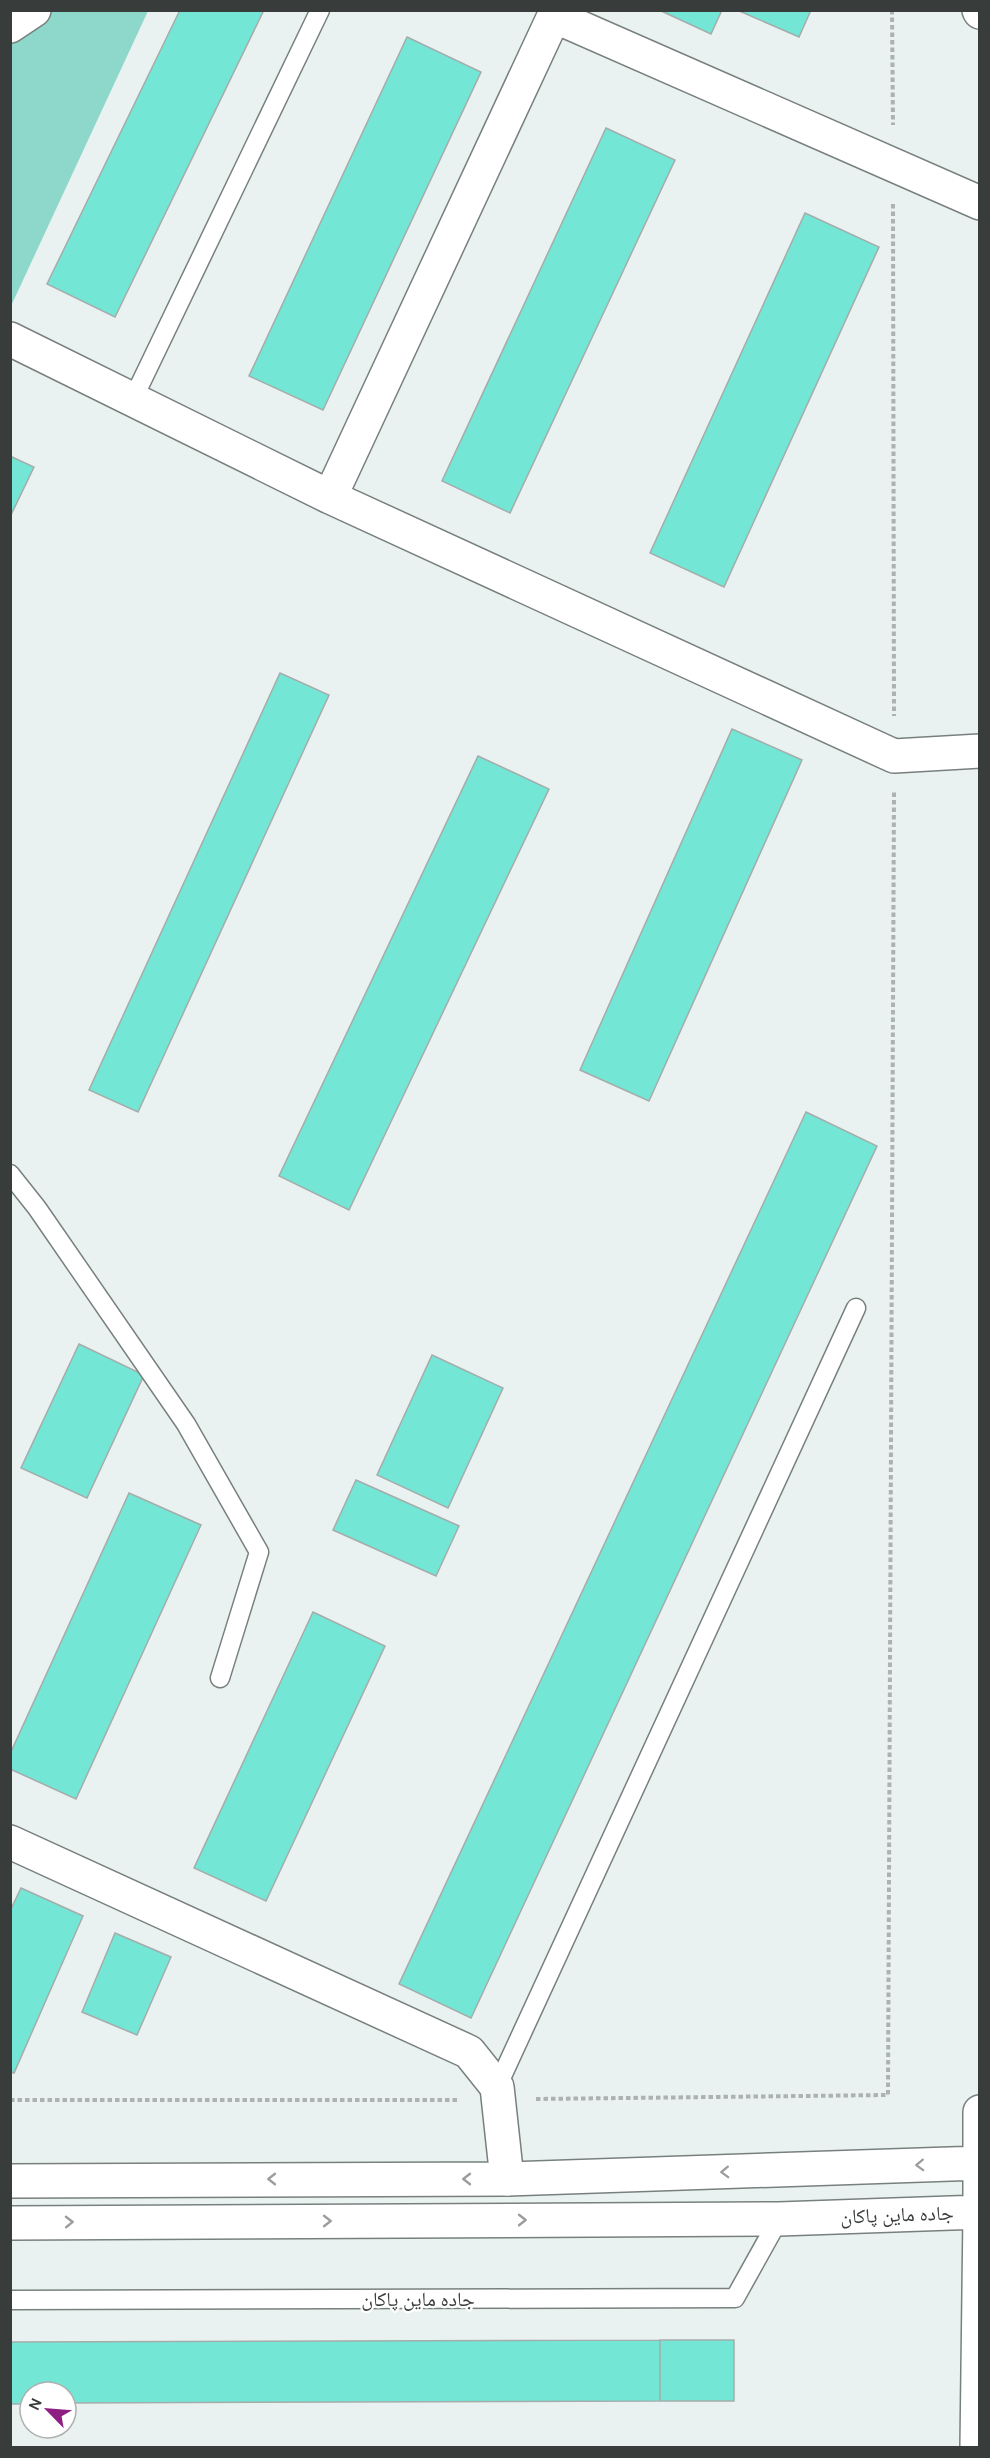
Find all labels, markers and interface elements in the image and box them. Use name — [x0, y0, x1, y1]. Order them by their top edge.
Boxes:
one-way arrow — [916, 2159, 925, 2172]
one-way arrow — [721, 2165, 730, 2178]
one-way arrow — [268, 2173, 277, 2185]
one-way arrow — [463, 2173, 472, 2185]
street label: جاده ماین پاکان — [840, 2202, 954, 2229]
one-way arrow — [517, 2214, 526, 2226]
one-way arrow — [322, 2215, 331, 2227]
one-way arrow — [64, 2216, 73, 2228]
street label: جاده ماین پاکان — [361, 2288, 475, 2311]
north arrow — [18, 2380, 78, 2440]
text: N — [24, 2395, 46, 2413]

